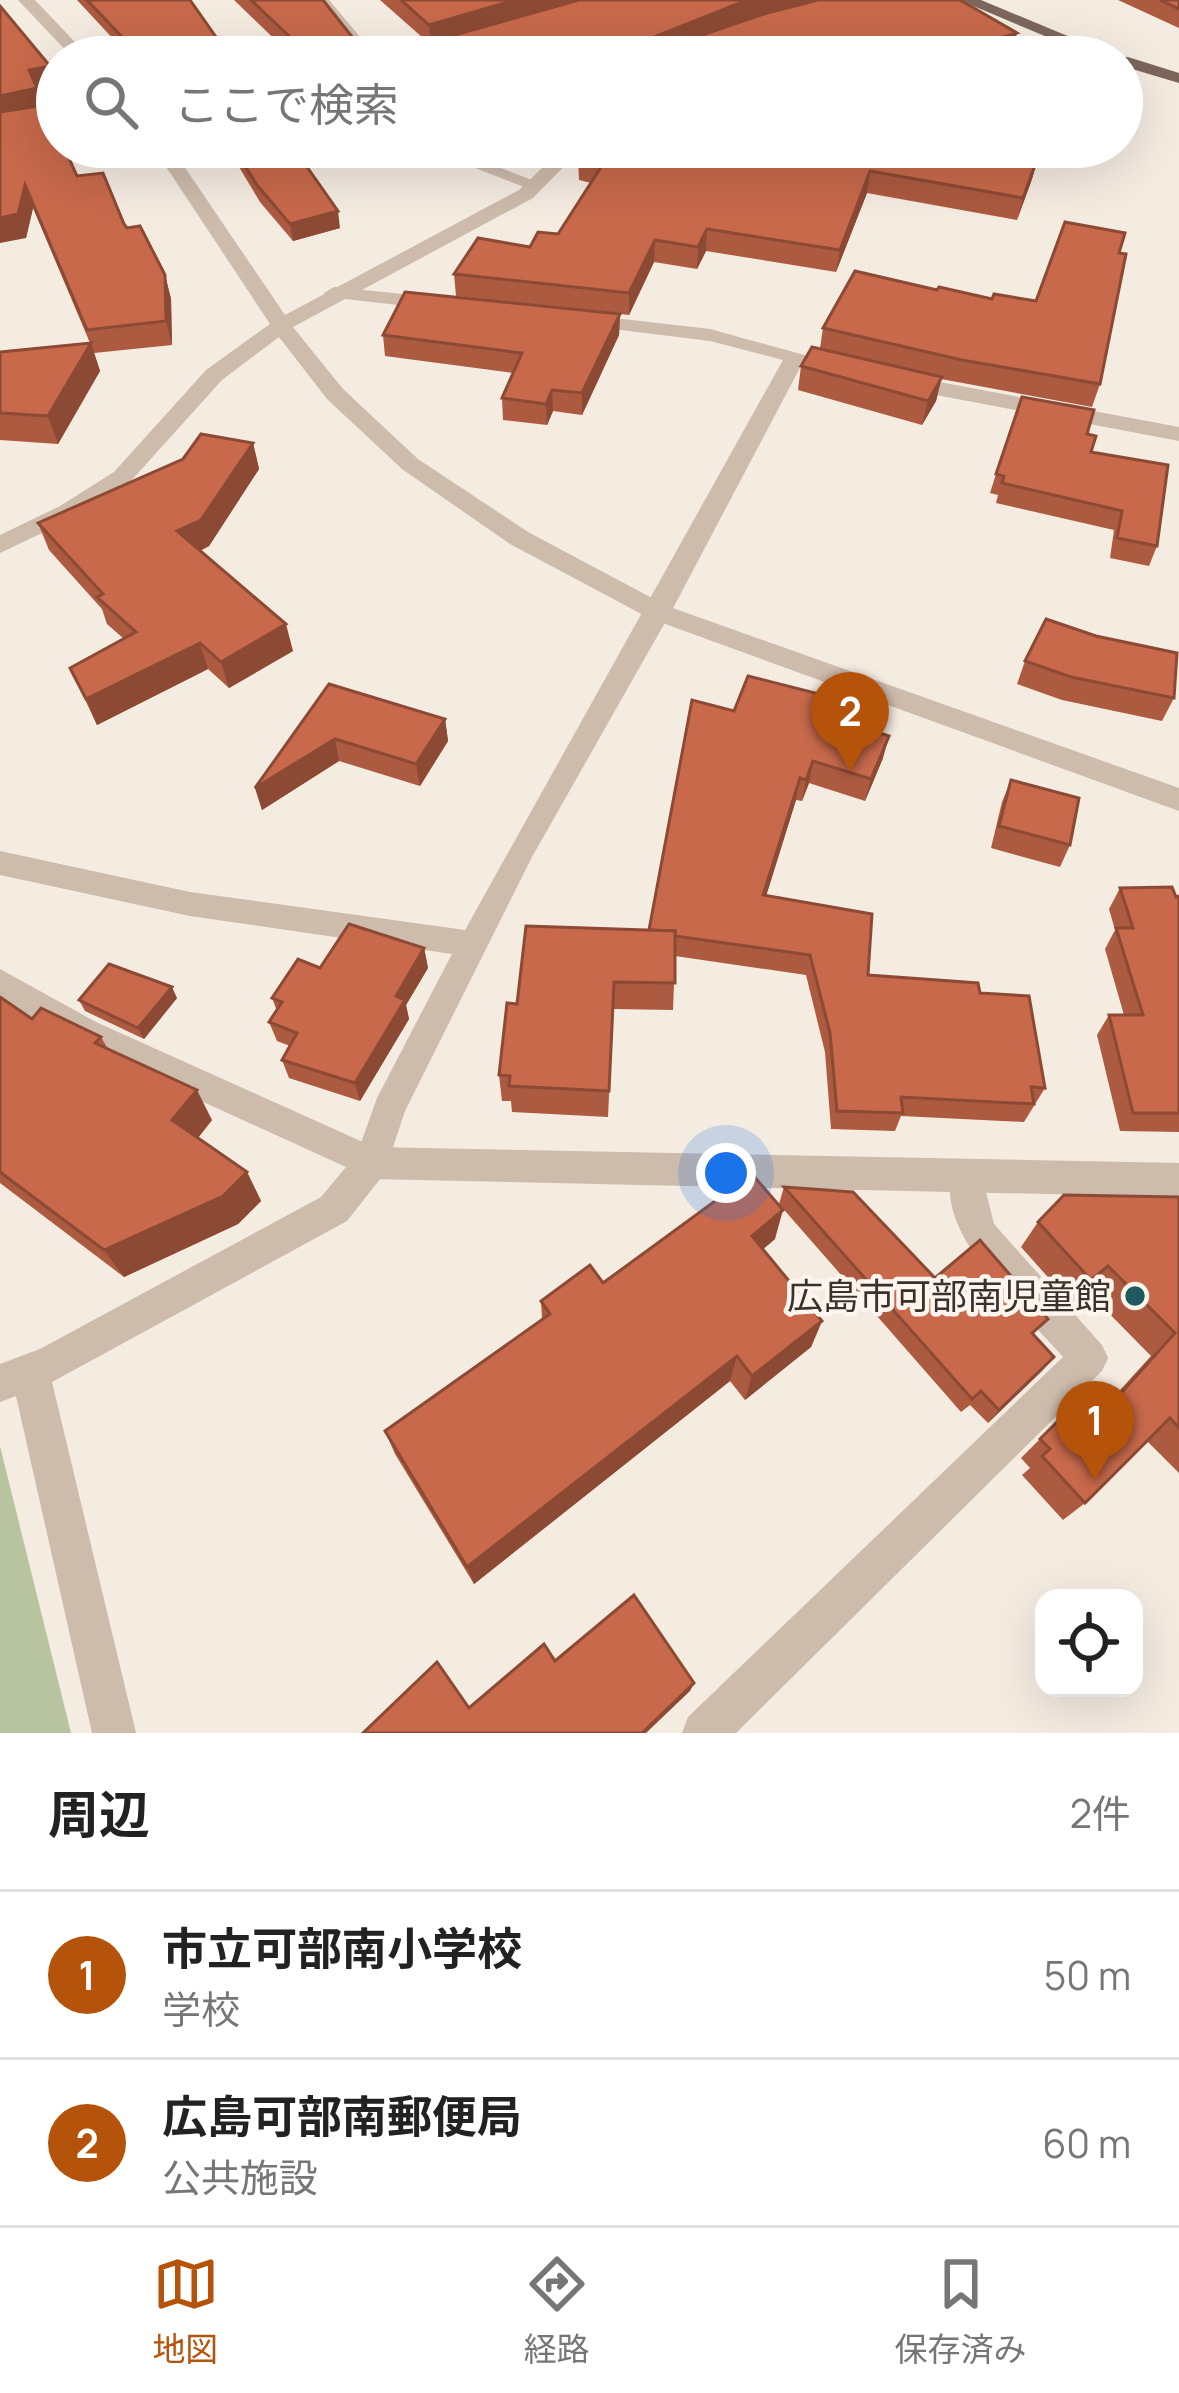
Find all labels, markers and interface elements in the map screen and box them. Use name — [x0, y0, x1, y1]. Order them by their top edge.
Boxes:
search box — [36, 36, 1143, 168]
icon: search — [78, 69, 144, 135]
text: ここで検索 — [174, 73, 399, 135]
pin: 2 — [811, 672, 889, 771]
your location — [696, 1143, 756, 1203]
place label: 広島市可部南児童館 — [787, 1271, 1111, 1320]
marker: 広島市可部南児童館 — [1122, 1283, 1148, 1309]
pin: 1 — [1056, 1381, 1134, 1480]
map controls — [1035, 1589, 1143, 1697]
button: locate — [1035, 1589, 1143, 1697]
text: 周辺 — [48, 1779, 150, 1848]
text: 2件 — [1070, 1786, 1131, 1840]
text: 市立可部南小学校 — [162, 1917, 522, 1979]
text: 1 — [78, 1948, 96, 2002]
text: 50 m — [1044, 1948, 1131, 2002]
text: 学校 — [162, 1982, 240, 2036]
text: 広島可部南郵便局 — [162, 2085, 522, 2147]
text: 2 — [75, 2116, 99, 2170]
text: 60 m — [1042, 2116, 1131, 2170]
text: 公共施設 — [162, 2150, 318, 2204]
tab: 地図 — [153, 2251, 219, 2371]
tab: 経路 — [524, 2251, 590, 2371]
tab: 保存済み — [895, 2251, 1027, 2371]

